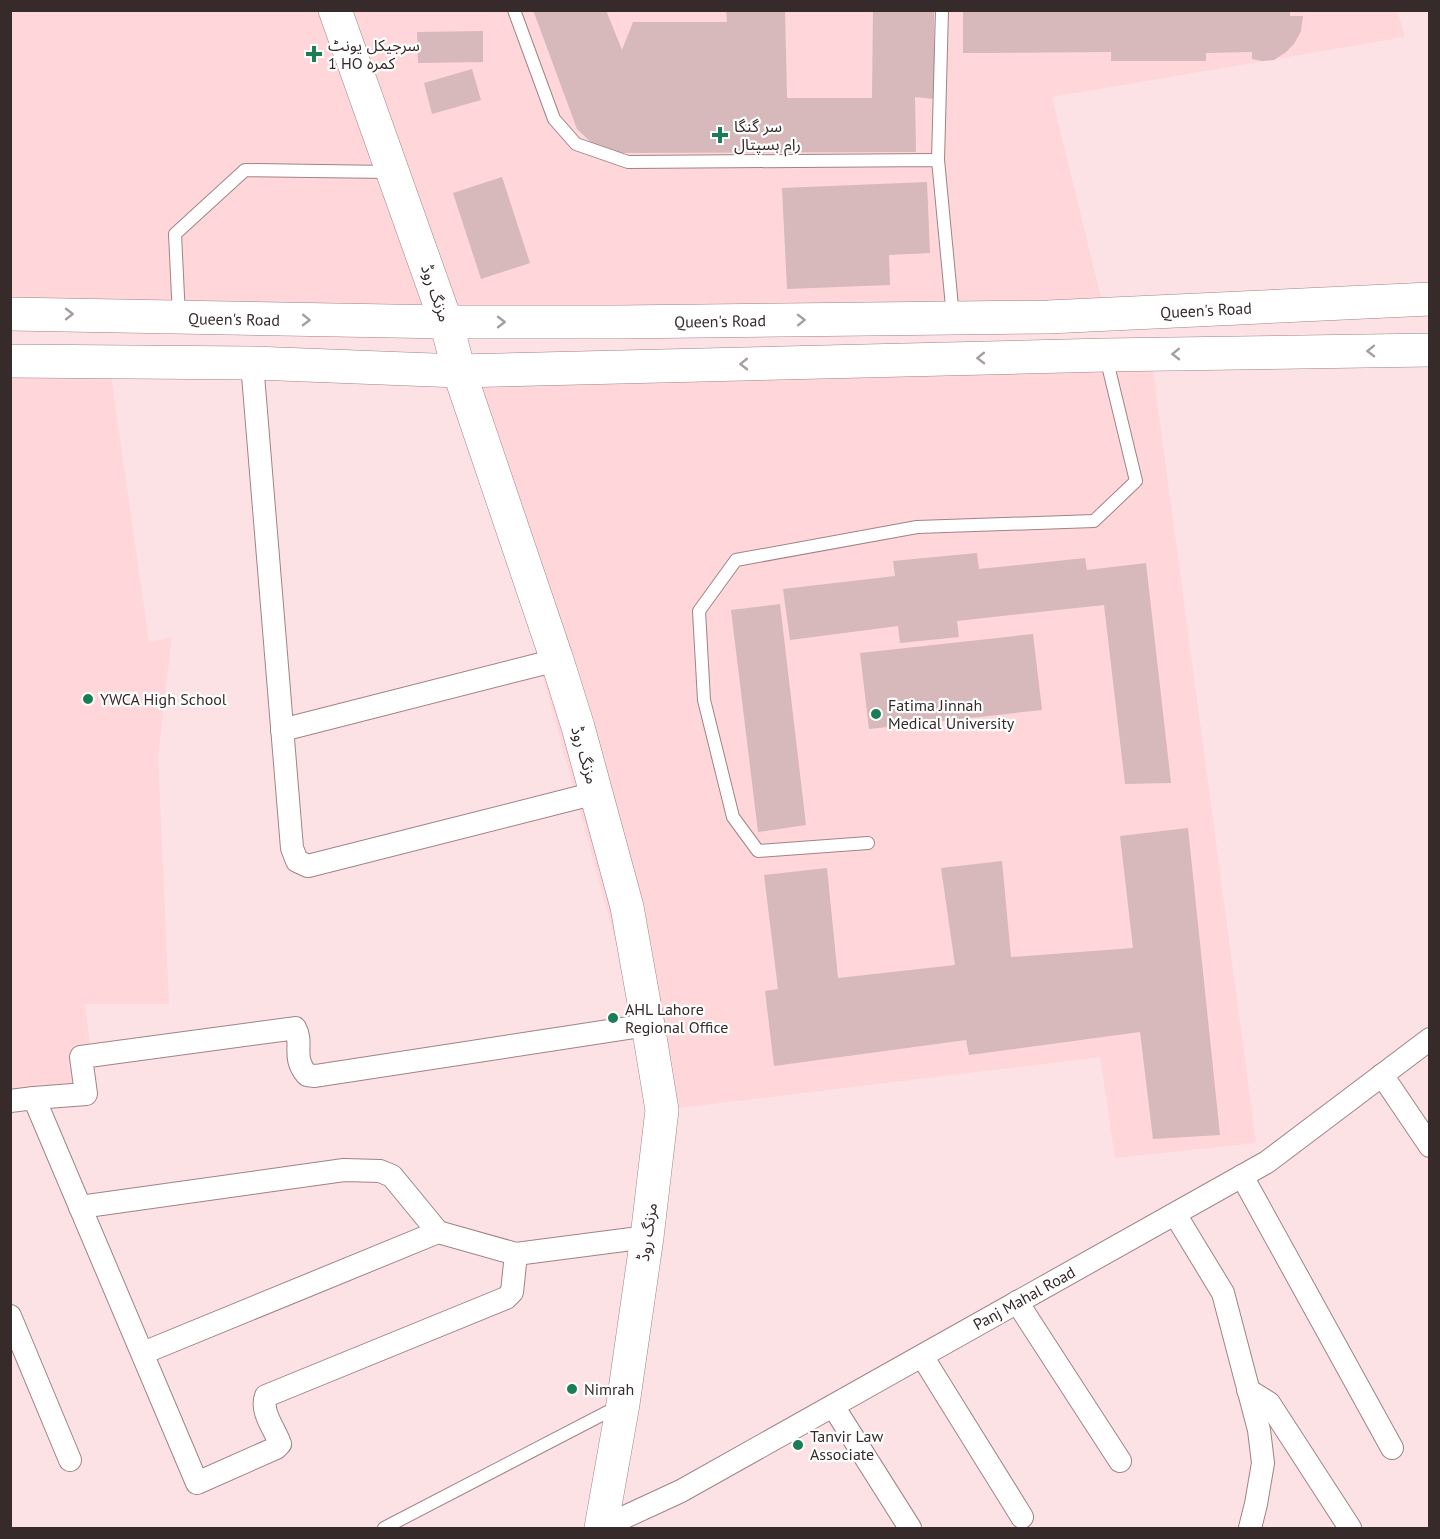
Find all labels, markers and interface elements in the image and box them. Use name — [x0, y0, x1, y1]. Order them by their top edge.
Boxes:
place label: سرجیکل یونٹ 1 HO کمرہ — [328, 35, 420, 73]
marker: سرجیکل یونٹ 1 HO کمرہ — [305, 45, 323, 63]
place label: سر گنگا رام ہسپتال — [734, 116, 801, 157]
marker: سر گنگا رام ہسپتال — [711, 126, 729, 144]
street label: مزنگ روڈ — [417, 262, 455, 324]
street label: Queen's Road — [1160, 298, 1252, 322]
one-way arrow — [64, 308, 73, 321]
street label: Queen's Road — [188, 308, 280, 330]
street label: Queen's Road — [674, 310, 766, 332]
one-way arrow — [301, 314, 310, 326]
one-way arrow — [796, 314, 805, 326]
one-way arrow — [496, 316, 505, 328]
one-way arrow — [1367, 345, 1376, 358]
one-way arrow — [1172, 348, 1181, 361]
one-way arrow — [977, 352, 986, 365]
one-way arrow — [740, 358, 749, 370]
place label: YWCA High School — [100, 689, 227, 709]
marker: YWCA High School — [81, 692, 95, 706]
place label: Fatima Jinnah Medical University — [888, 695, 1015, 733]
marker: Fatima Jinnah Medical University — [869, 707, 883, 721]
street label: مزنگ روڈ — [567, 724, 603, 786]
place label: AHL Lahore Regional Office — [625, 999, 728, 1037]
marker: AHL Lahore Regional Office — [606, 1011, 620, 1025]
street label: مزنگ روڈ — [633, 1201, 661, 1263]
street label: Panj Mahal Road — [969, 1262, 1079, 1334]
place label: Nimrah — [584, 1379, 634, 1399]
marker: Nimrah — [565, 1382, 579, 1396]
place label: Tanvir Law Associate — [810, 1426, 883, 1464]
marker: Tanvir Law Associate — [791, 1438, 805, 1452]

